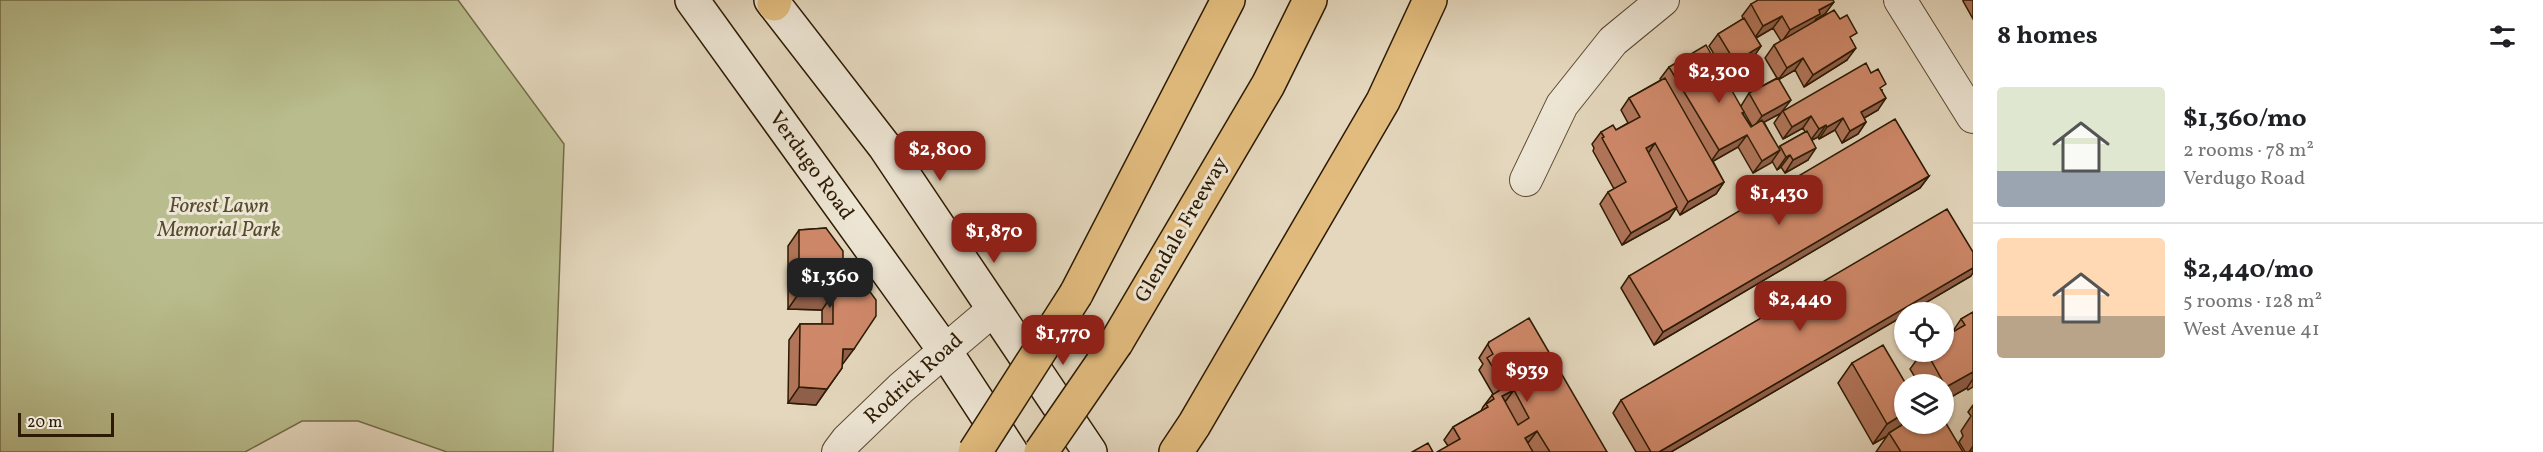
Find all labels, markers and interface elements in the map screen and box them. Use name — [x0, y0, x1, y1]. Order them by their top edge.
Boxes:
text: 8 homes — [1997, 18, 2098, 54]
icon: filters — [2486, 20, 2519, 53]
pin: $2,300 — [1670, 53, 1768, 104]
text: $2,300 — [1688, 58, 1750, 86]
text: $1,360/mo — [2183, 101, 2307, 137]
street label: Verdugo Road — [762, 106, 860, 226]
icon: home — [2045, 111, 2117, 183]
pin: $2,800 — [891, 131, 989, 182]
text: $2,800 — [908, 136, 972, 164]
text: 2 rooms · 78 m² — [2183, 137, 2314, 165]
street label: Glendale Freeway — [1128, 151, 1236, 308]
text: Verdugo Road — [2183, 165, 2305, 193]
pin: $1,430 — [1730, 175, 1828, 226]
text: $1,430 — [1750, 180, 1808, 208]
park label: Forest Lawn Memorial Park — [157, 192, 281, 245]
pin: $1,870 — [945, 213, 1043, 264]
text: $1,870 — [965, 218, 1023, 246]
text: $2,440/mo — [2183, 252, 2314, 288]
pin: $1,360 — [781, 258, 879, 309]
icon: home — [2045, 262, 2117, 334]
text: $1,360 — [801, 263, 859, 291]
pin: $2,440 — [1751, 281, 1849, 332]
text: $2,440 — [1768, 286, 1832, 314]
text: 5 rooms · 128 m² — [2183, 288, 2322, 316]
map controls — [1894, 302, 1954, 434]
button: locate — [1894, 302, 1954, 362]
pin: $1,770 — [1014, 315, 1112, 366]
text: West Avenue 41 — [2183, 316, 2320, 344]
text: $1,770 — [1035, 320, 1091, 348]
street label: Rodrick Road — [858, 327, 970, 431]
pin: $939 — [1491, 352, 1563, 403]
text: $939 — [1506, 357, 1548, 385]
button: layers — [1894, 374, 1954, 434]
scale bar — [18, 410, 114, 438]
text: 20 m — [27, 412, 62, 434]

